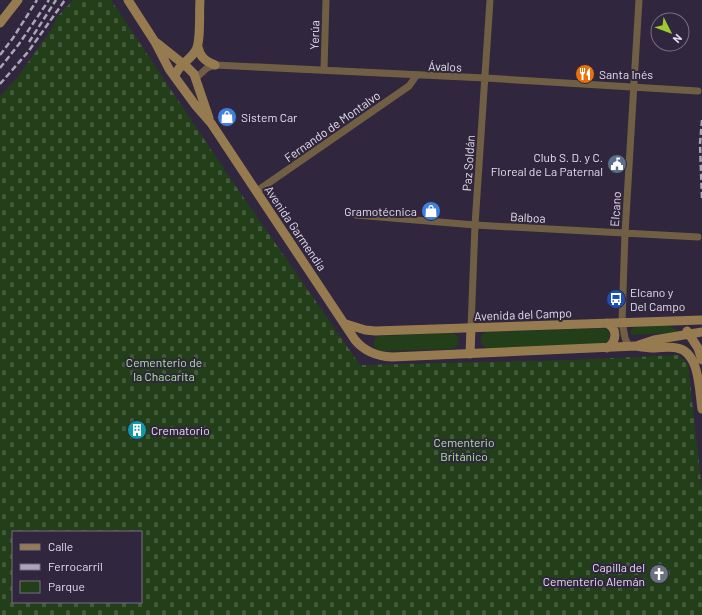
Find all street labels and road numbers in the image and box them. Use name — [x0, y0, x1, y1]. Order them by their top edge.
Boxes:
street label: Yerúa — [306, 20, 322, 50]
street label: Ávalos — [428, 58, 462, 74]
street label: Fernando de Montalvo — [281, 88, 383, 164]
street label: Paz Soldán — [459, 134, 477, 192]
street label: Avenida Garmendia — [262, 183, 330, 273]
street label: Elcano — [607, 191, 623, 227]
street label: Balboa — [510, 209, 546, 225]
street label: Avenida del Campo — [474, 305, 572, 323]

